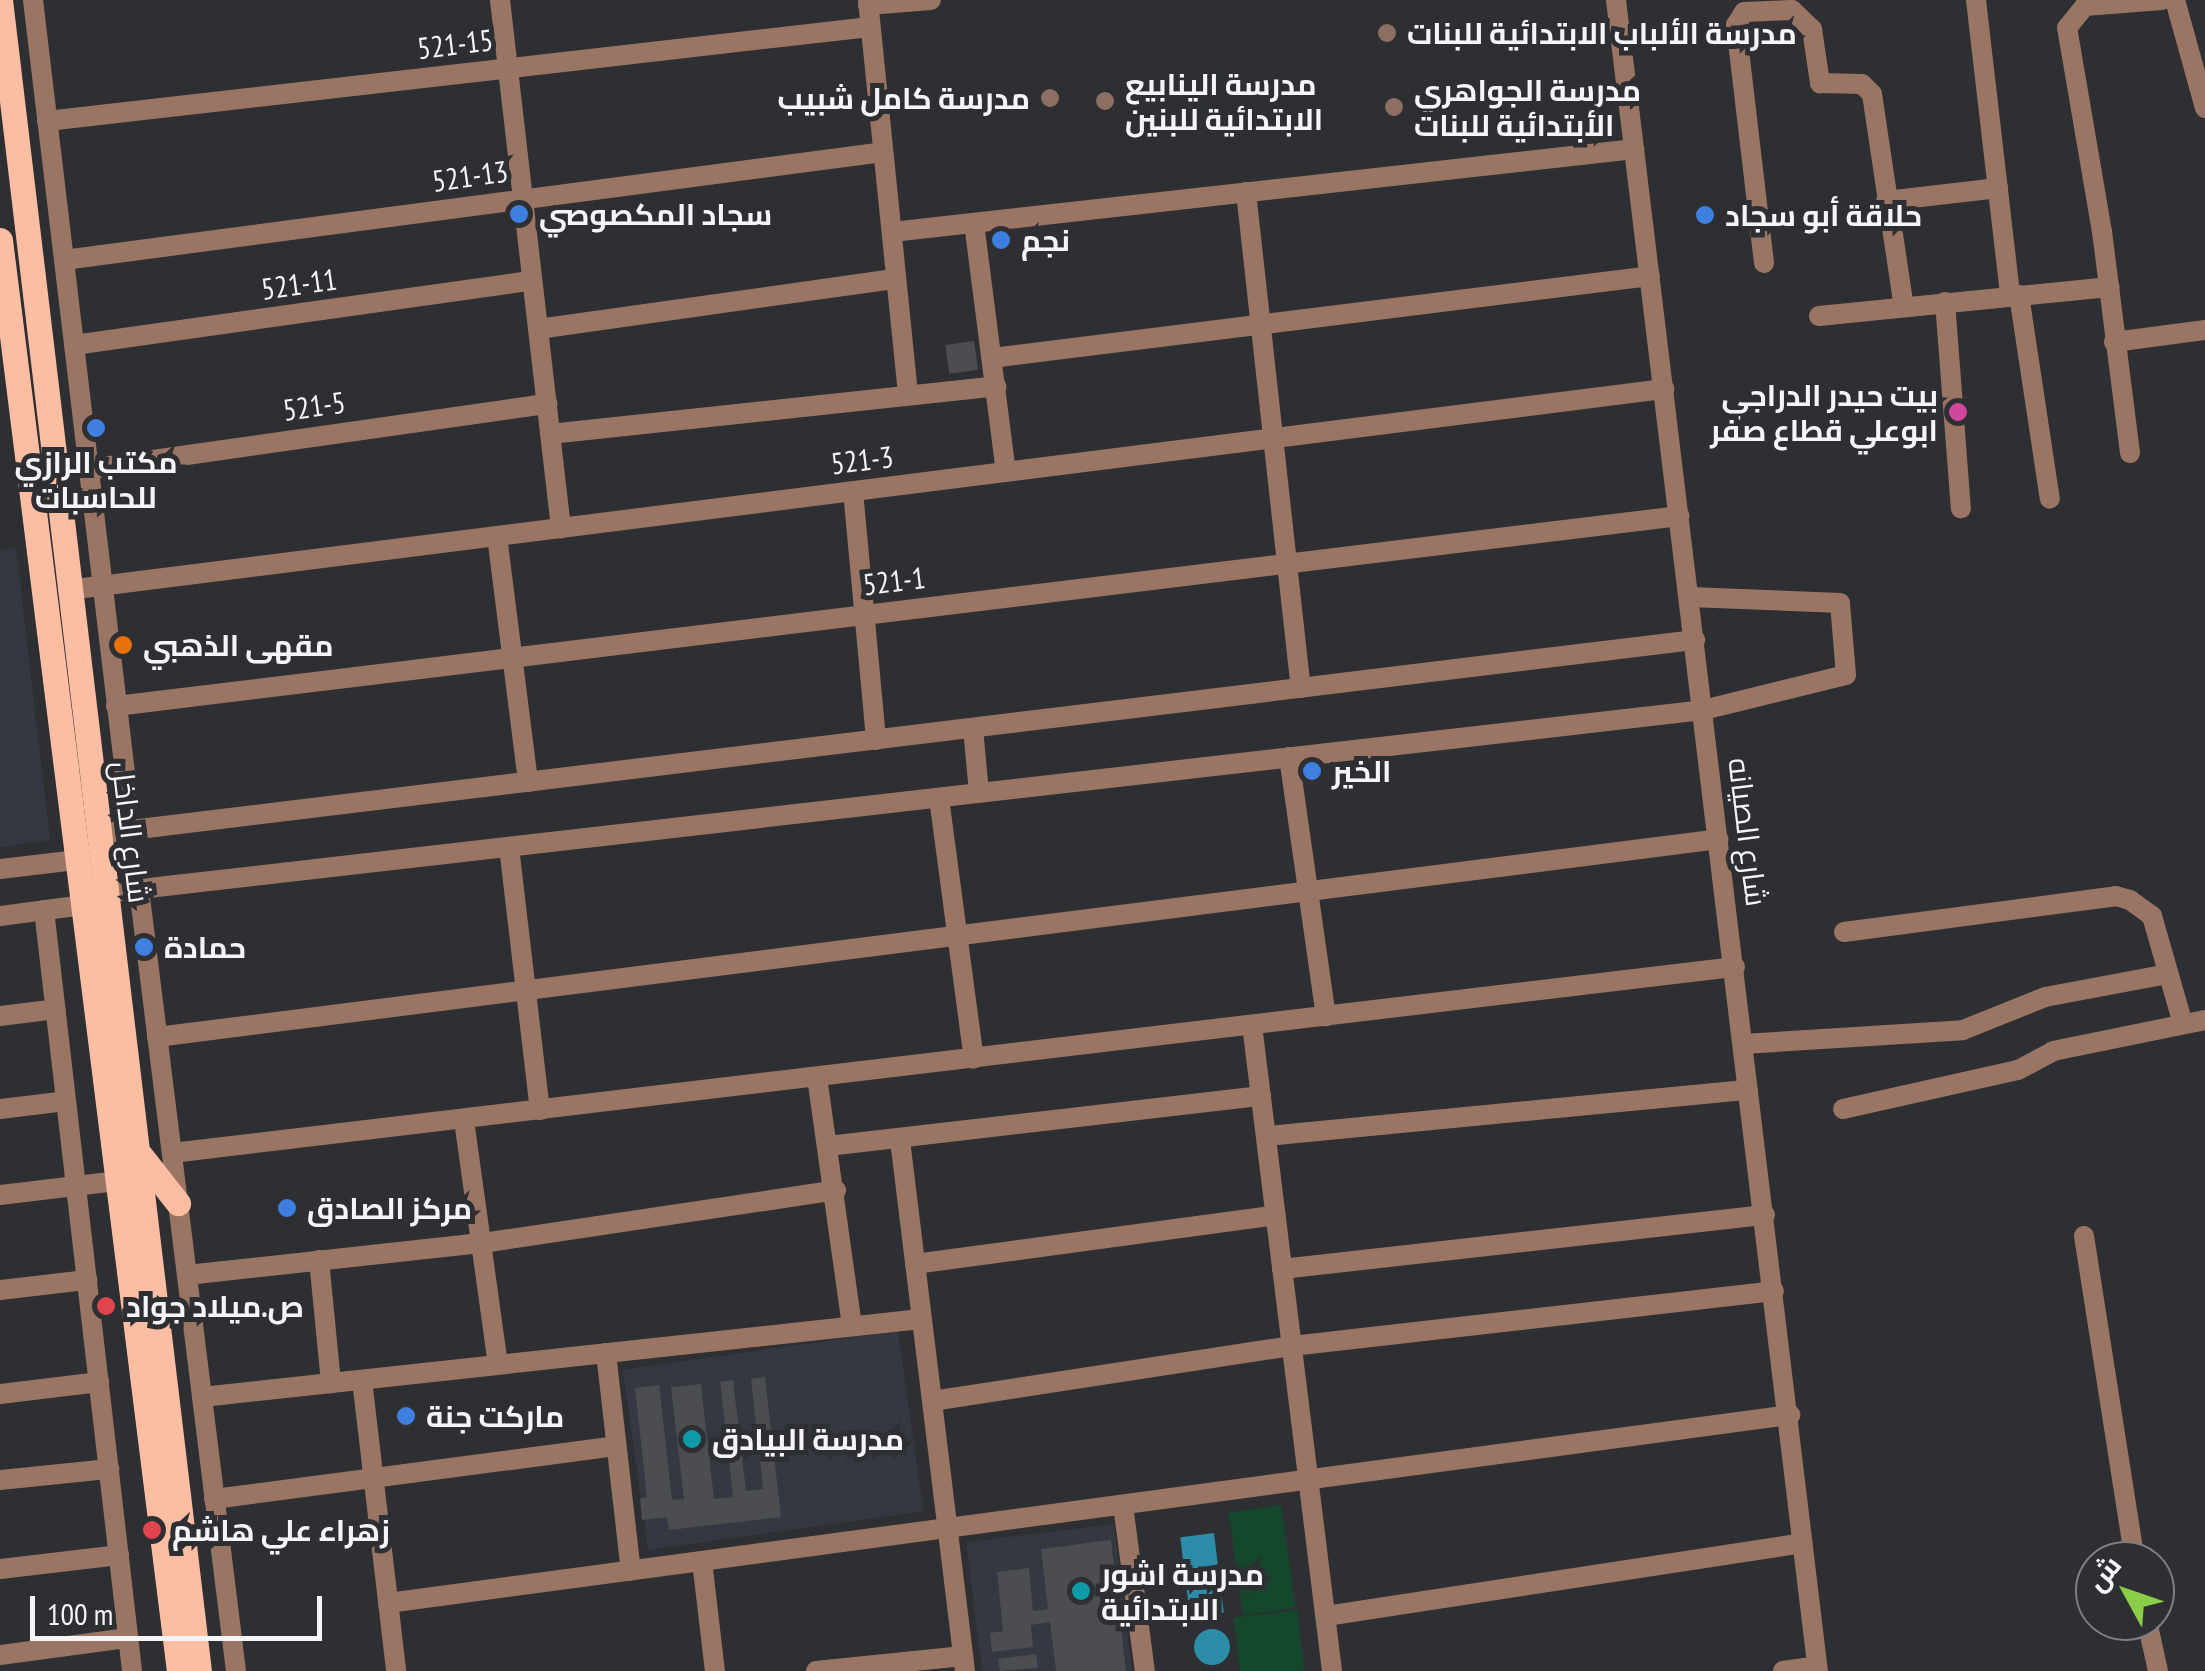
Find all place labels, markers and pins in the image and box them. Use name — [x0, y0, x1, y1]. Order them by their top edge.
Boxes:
place label: مدرسة الألباب الابتدائية للبنات — [1407, 15, 1797, 51]
marker: مدرسة الألباب الابتدائية للبنات — [1376, 22, 1398, 44]
place label: مدرسة الينابيع الابتدائية للبنين — [1125, 66, 1323, 136]
place label: مدرسة الجواهري الأبتدائية للبنات — [1414, 72, 1641, 142]
place label: مدرسة كامل شبيب — [777, 80, 1030, 116]
marker: مدرسة كامل شبيب — [1039, 87, 1061, 109]
marker: مدرسة الينابيع الابتدائية للبنين — [1094, 90, 1116, 112]
marker: مدرسة الجواهري الأبتدائية للبنات — [1383, 96, 1405, 118]
place label: سجاد المكصوصي — [539, 196, 772, 232]
place label: حلاقة أبو سجاد — [1725, 197, 1922, 233]
marker: سجاد المكصوصي — [508, 203, 530, 225]
marker: حلاقة أبو سجاد — [1694, 204, 1716, 226]
place label: نجم — [1021, 222, 1070, 258]
marker: نجم — [990, 229, 1012, 251]
place label: بيت حيدر الدراجي ابوعلي قطاع صفر — [1710, 377, 1938, 448]
marker: بيت حيدر الدراجي ابوعلي قطاع صفر — [1947, 401, 1969, 423]
marker: مكتب الرازي للحاسبات — [85, 417, 107, 439]
place label: مكتب الرازي للحاسبات — [14, 444, 178, 514]
place label: مقهى الذهبي — [143, 627, 334, 663]
marker: مقهى الذهبي — [112, 634, 134, 656]
place label: الخير — [1332, 753, 1391, 789]
marker: الخير — [1301, 760, 1323, 782]
place label: حمادة — [164, 929, 246, 965]
marker: حمادة — [133, 936, 155, 958]
place label: مركز الصادق — [307, 1190, 472, 1226]
marker: مركز الصادق — [276, 1197, 298, 1219]
place label: ص.ميلاد جواد — [126, 1288, 304, 1324]
marker: ص.ميلاد جواد — [95, 1295, 117, 1317]
place label: ماركت جنة — [426, 1398, 564, 1434]
marker: ماركت جنة — [395, 1405, 417, 1427]
place label: مدرسة البيادق — [712, 1421, 904, 1457]
marker: مدرسة البيادق — [681, 1428, 703, 1450]
place label: زهراء علي هاشم — [172, 1512, 390, 1548]
marker: زهراء علي هاشم — [141, 1519, 163, 1541]
place label: مدرسة اشور الابتدائية — [1101, 1556, 1264, 1626]
marker: مدرسة اشور الابتدائية — [1070, 1580, 1092, 1602]

